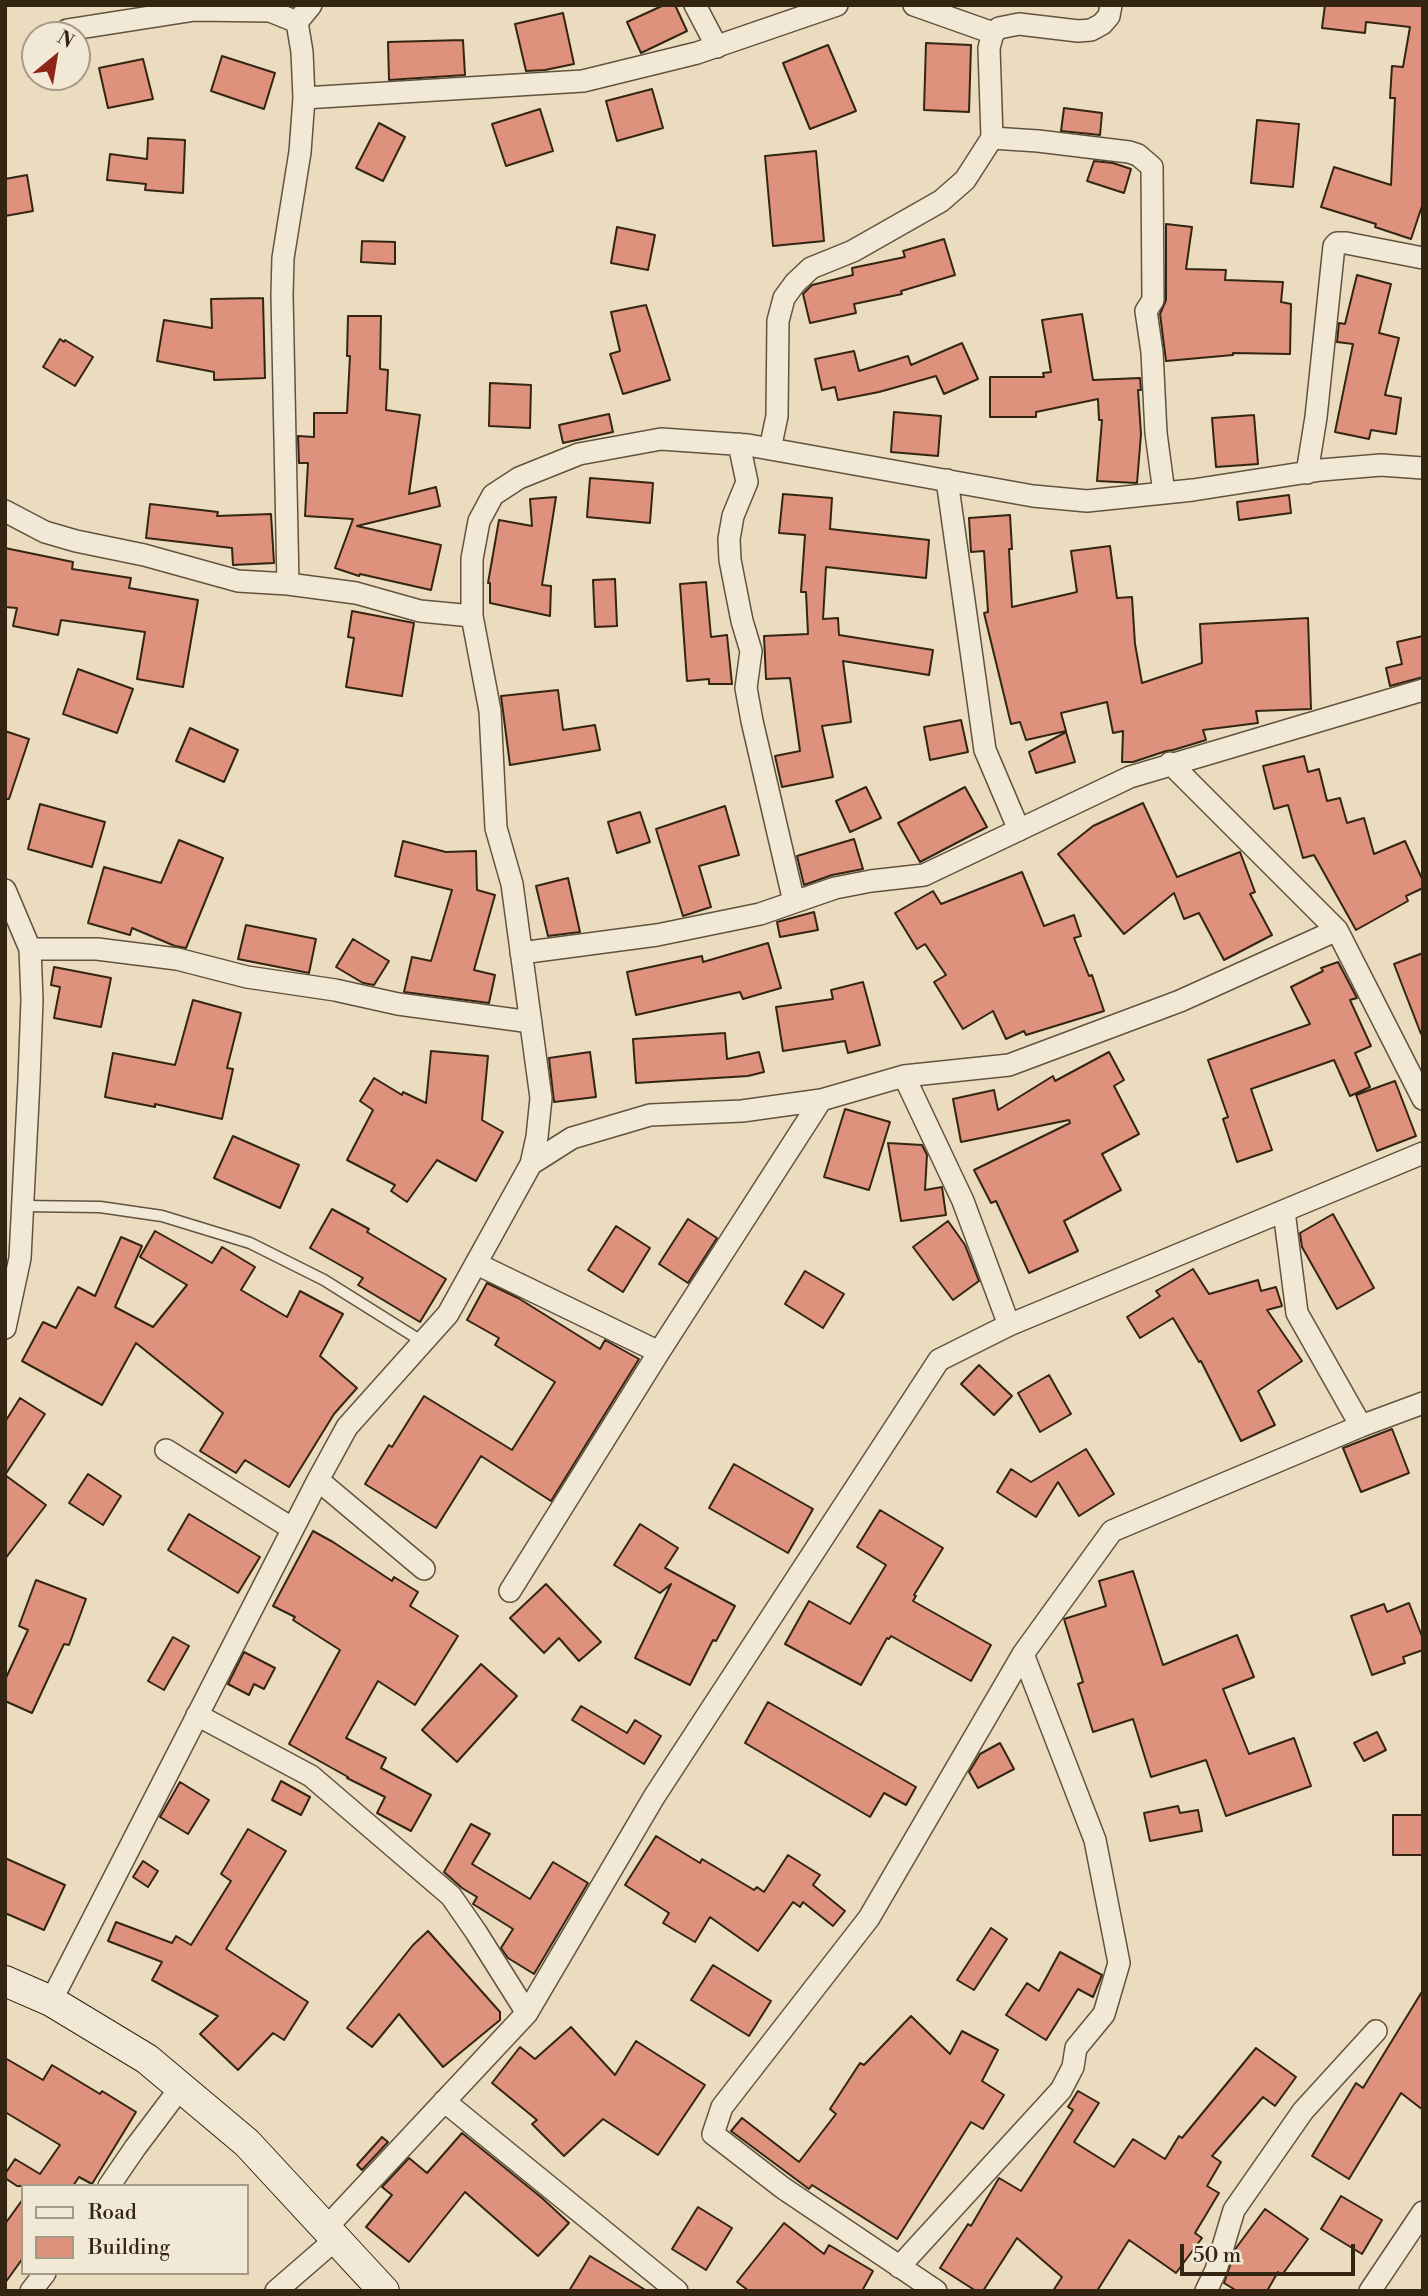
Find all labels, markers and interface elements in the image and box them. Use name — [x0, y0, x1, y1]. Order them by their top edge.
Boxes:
north arrow — [21, 21, 91, 91]
text: N — [53, 25, 78, 54]
legend — [21, 2184, 248, 2275]
text: Road — [88, 2200, 137, 2226]
scale bar — [1183, 2230, 1358, 2274]
text: Building — [88, 2235, 170, 2261]
text: 50 m — [1193, 2243, 1241, 2269]

